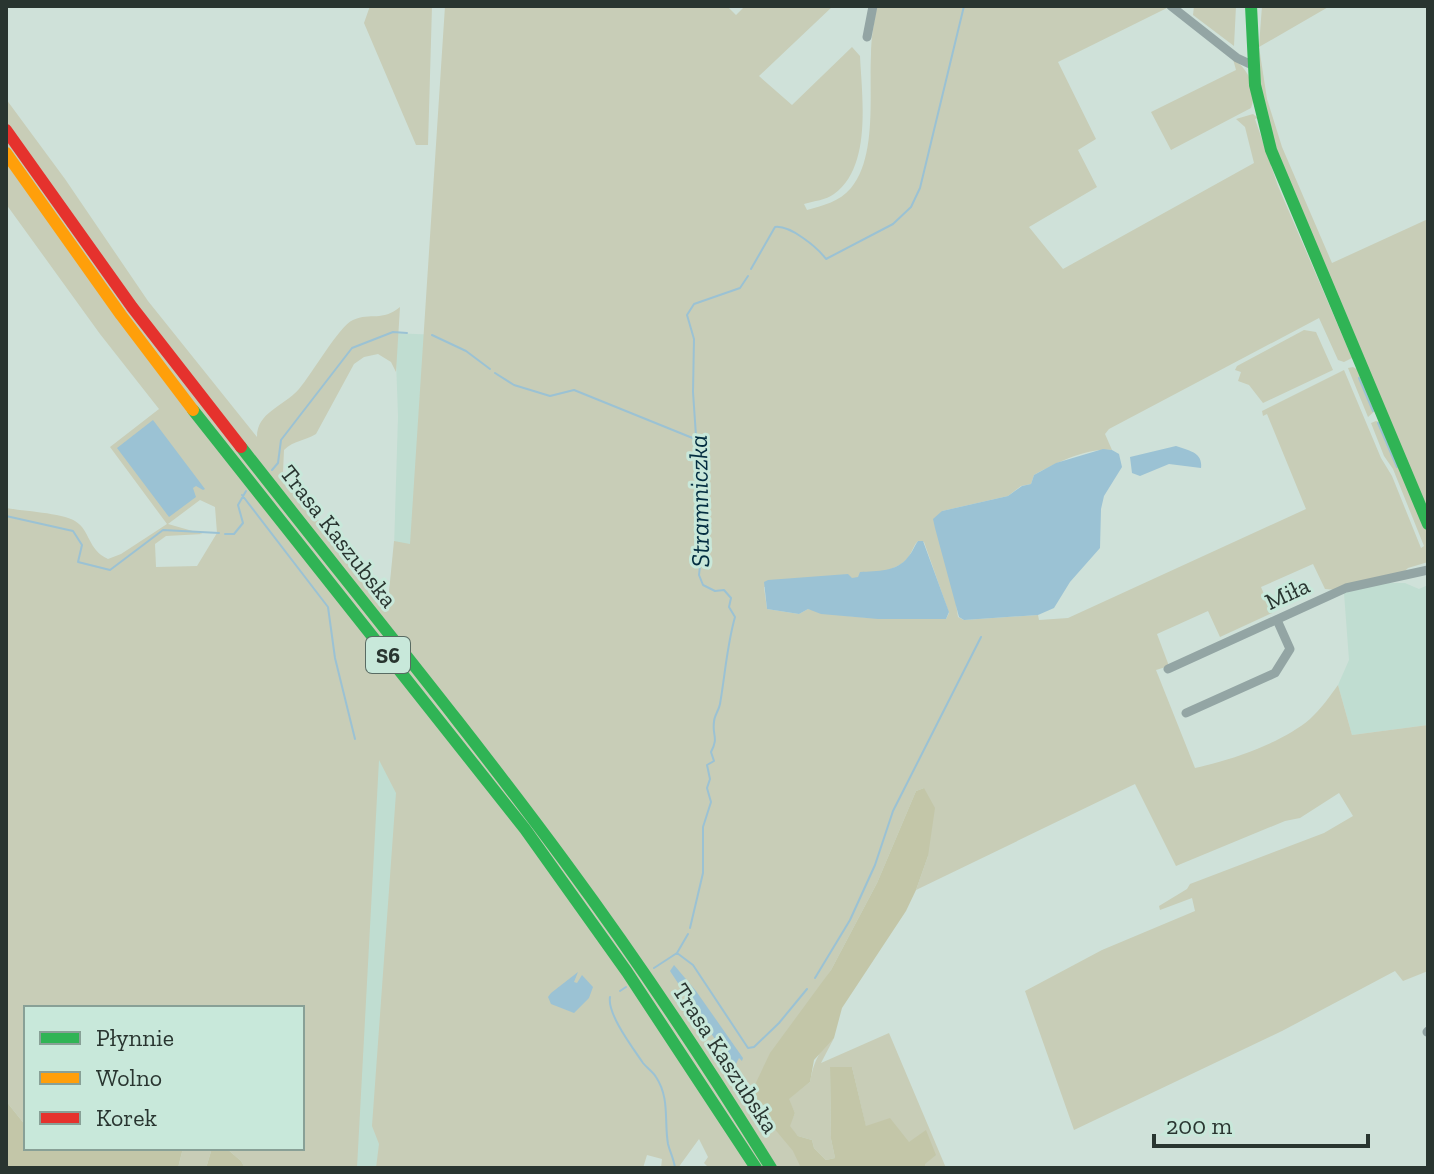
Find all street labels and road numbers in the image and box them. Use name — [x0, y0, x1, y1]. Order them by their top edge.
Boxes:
street label: Trasa Kaszubska — [274, 459, 404, 614]
street label: Miła — [1260, 570, 1314, 616]
road number: S6 — [366, 637, 410, 673]
street label: Trasa Kaszubska — [667, 977, 786, 1139]

